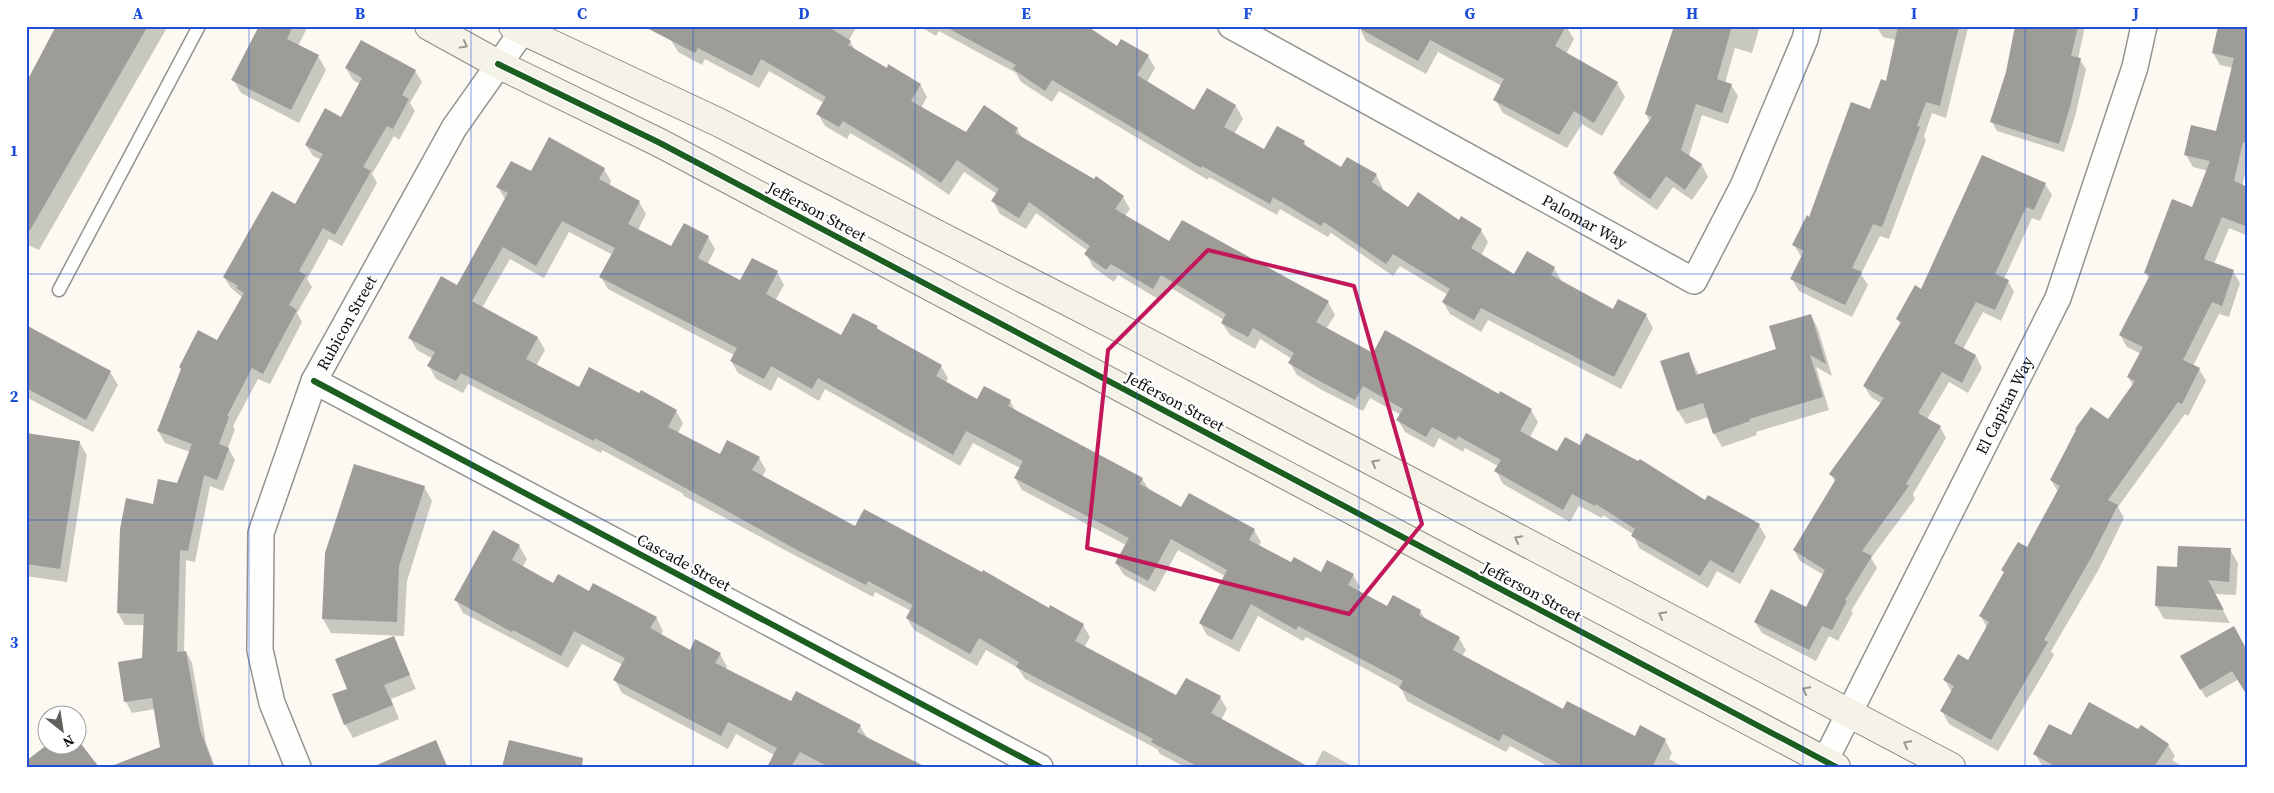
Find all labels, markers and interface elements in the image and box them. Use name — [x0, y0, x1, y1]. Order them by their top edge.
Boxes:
text: A — [133, 2, 144, 24]
text: B — [355, 2, 366, 24]
text: C — [577, 2, 587, 24]
text: D — [798, 2, 810, 24]
text: E — [1021, 2, 1031, 24]
text: F — [1243, 2, 1253, 24]
text: G — [1465, 2, 1476, 24]
text: H — [1686, 2, 1698, 24]
text: I — [1911, 2, 1917, 24]
text: J — [2132, 2, 2139, 24]
one-way arrow — [458, 39, 467, 49]
text: 1 — [10, 139, 18, 161]
street label: Jefferson Street — [763, 175, 871, 247]
street label: Palomar Way — [1538, 189, 1632, 254]
street label: Rubicon Street — [311, 271, 382, 374]
street label: El Capitan Way — [1970, 352, 2038, 458]
street label: Jefferson Street — [1121, 365, 1229, 437]
text: 2 — [10, 385, 19, 407]
one-way arrow — [1371, 459, 1380, 469]
street label: Cascade Street — [633, 528, 736, 596]
one-way arrow — [1514, 535, 1523, 545]
street label: Jefferson Street — [1478, 555, 1586, 627]
one-way arrow — [1658, 611, 1667, 621]
text: 3 — [10, 631, 19, 653]
one-way arrow — [1802, 686, 1811, 696]
north arrow — [38, 706, 88, 756]
text: N — [59, 730, 78, 752]
one-way arrow — [1904, 740, 1913, 750]

